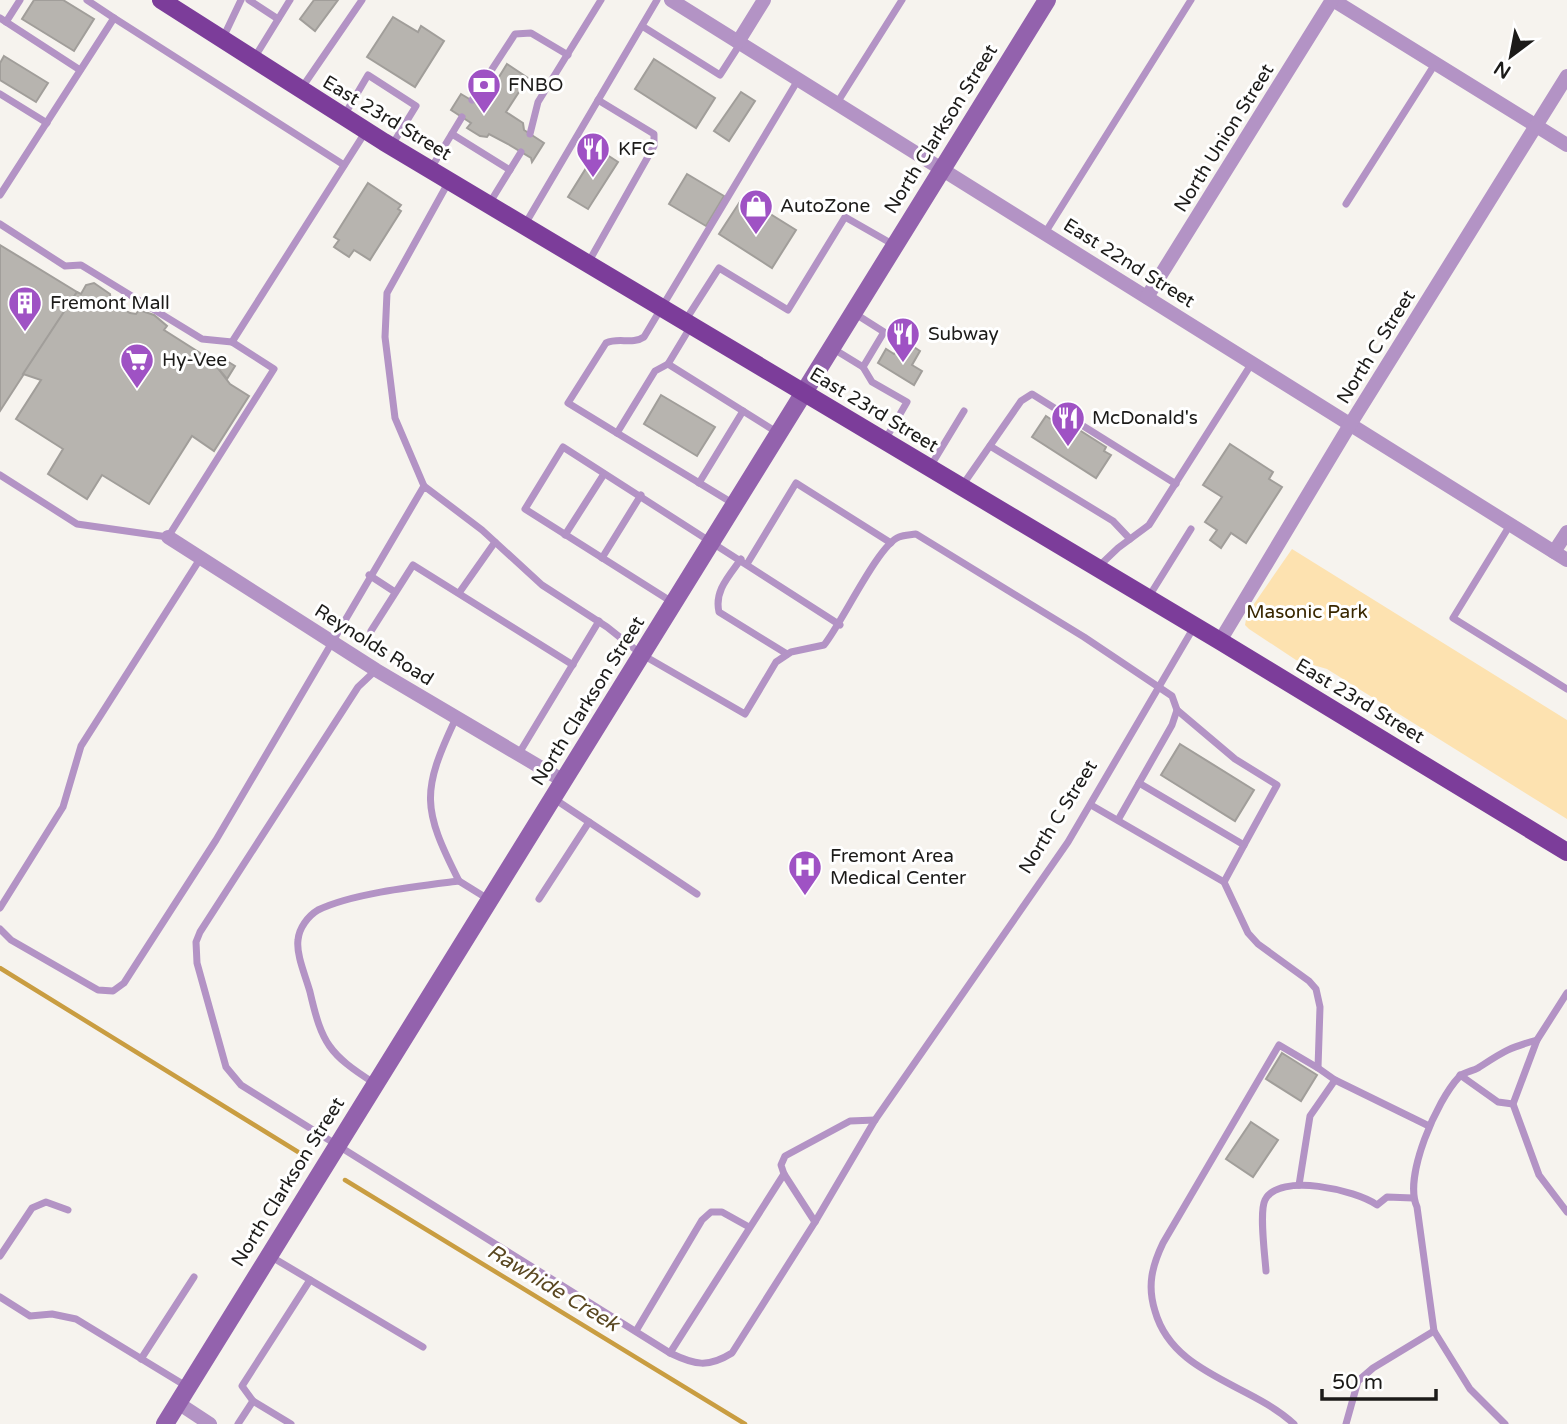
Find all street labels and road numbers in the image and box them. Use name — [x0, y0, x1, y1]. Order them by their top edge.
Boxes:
street label: North Clarkson Street — [880, 40, 1002, 218]
street label: North Union Street — [1170, 60, 1278, 216]
street label: East 23rd Street — [319, 71, 455, 165]
street label: East 22nd Street — [1059, 214, 1199, 312]
street label: North C Street — [1332, 286, 1420, 408]
street label: East 23rd Street — [806, 363, 942, 457]
street label: Reynolds Road — [310, 600, 438, 690]
street label: North Clarkson Street — [527, 612, 649, 790]
street label: East 23rd Street — [1292, 654, 1428, 748]
street label: North C Street — [1014, 756, 1102, 878]
street label: North Clarkson Street — [227, 1093, 349, 1271]

